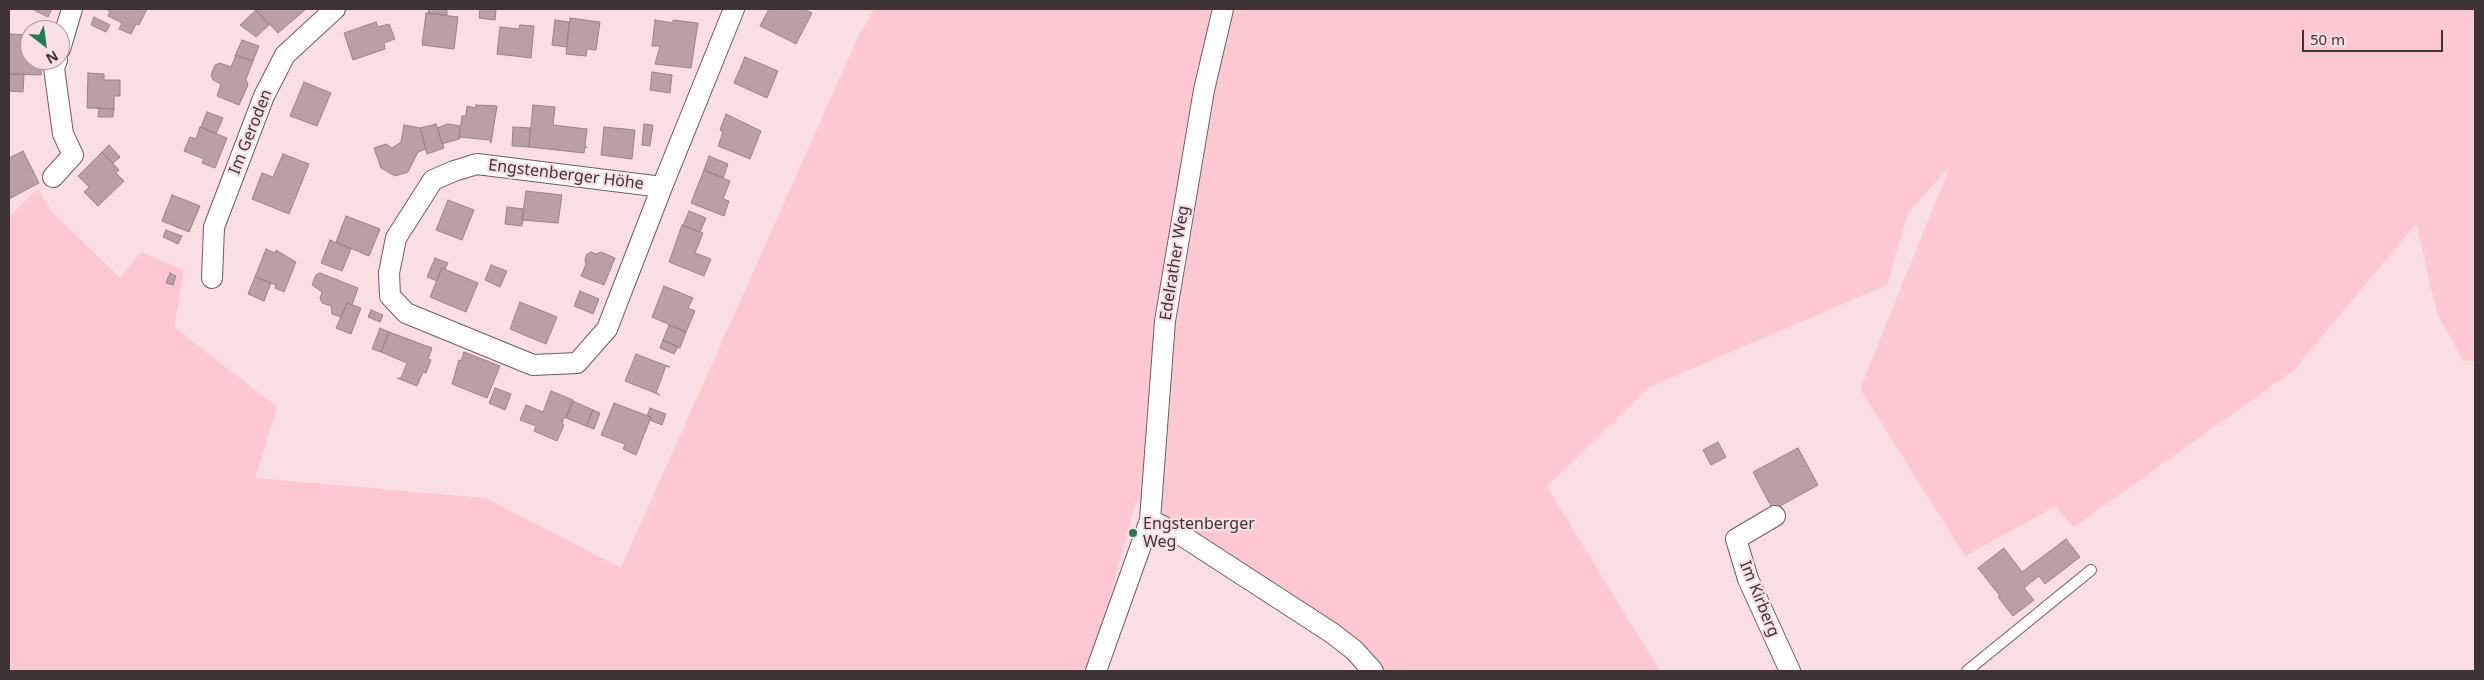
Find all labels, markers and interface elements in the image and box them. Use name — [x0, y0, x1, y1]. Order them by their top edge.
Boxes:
north arrow — [20, 20, 70, 70]
scale bar — [2304, 20, 2445, 52]
text: 50 m — [2310, 29, 2345, 49]
text: N — [43, 46, 62, 69]
street label: Im Geroden — [225, 87, 277, 177]
street label: Engstenberger Höhe — [487, 156, 645, 194]
street label: Edelrather Weg — [1156, 204, 1194, 322]
place label: Engstenberger Weg — [1143, 514, 1255, 552]
marker: Engstenberger Weg — [1127, 527, 1139, 539]
street label: Im Kirberg — [1735, 558, 1783, 640]

